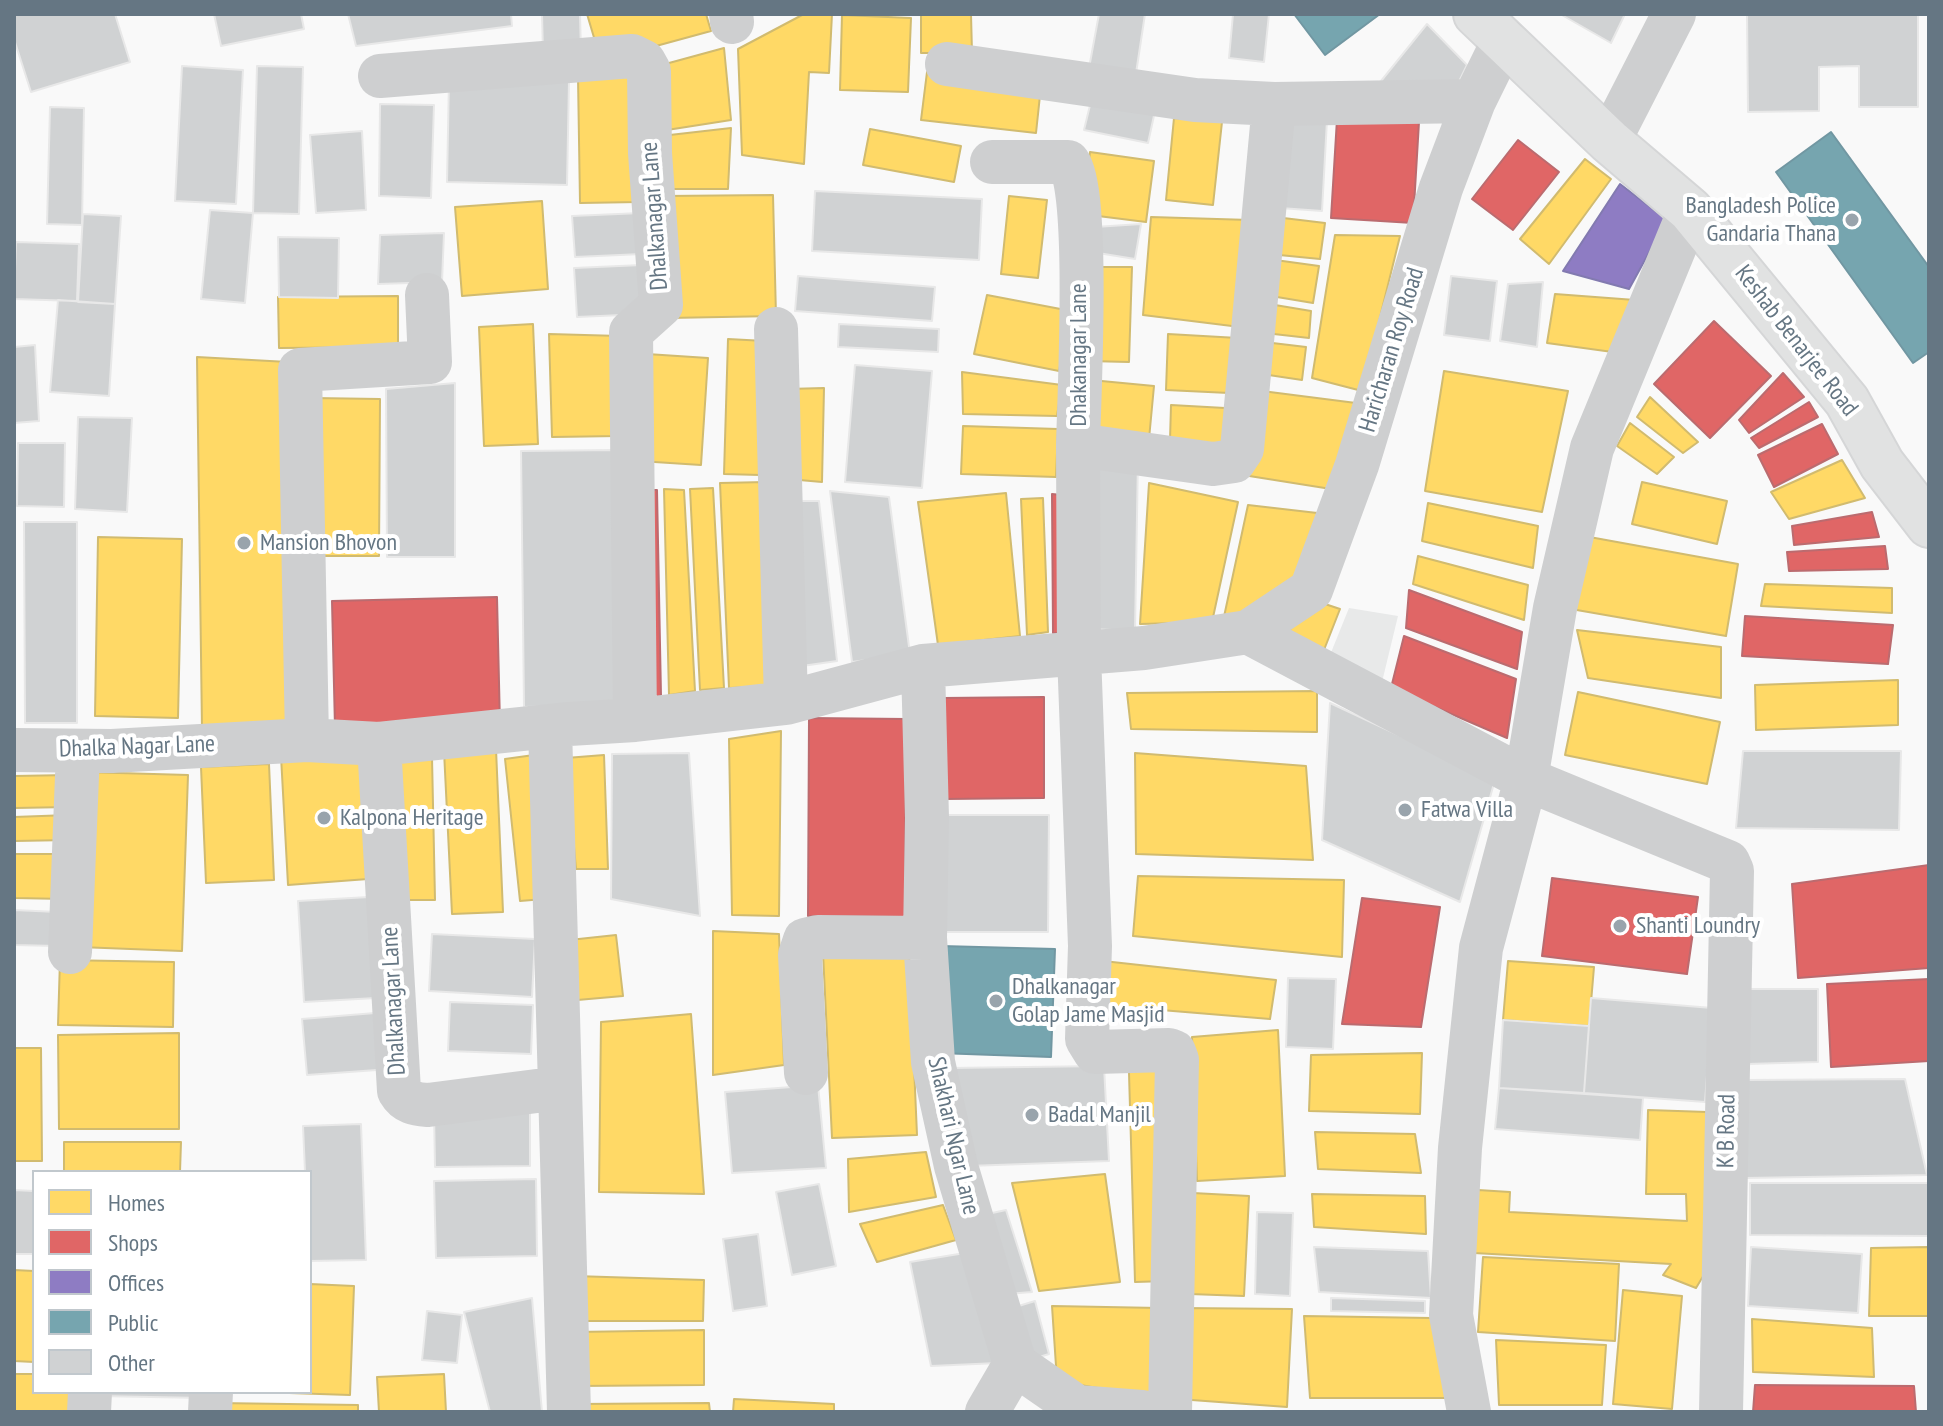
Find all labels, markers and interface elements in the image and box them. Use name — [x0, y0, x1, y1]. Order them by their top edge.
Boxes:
street label: Dhalkanagar Lane — [635, 141, 675, 291]
place label: Bangladesh Police Gandaria Thana — [1686, 192, 1836, 248]
marker: Bangladesh Police Gandaria Thana — [1843, 211, 1861, 229]
street label: Keshab Benarjee Road — [1728, 260, 1864, 422]
street label: Haricharan Roy Road — [1353, 264, 1431, 436]
street label: Dhakanagar Lane — [1065, 283, 1093, 427]
place label: Mansion Bhovon — [260, 529, 397, 557]
marker: Mansion Bhovon — [235, 534, 253, 552]
street label: Dhalka Nagar Lane — [58, 730, 216, 764]
place label: Fatwa Villa — [1421, 796, 1513, 824]
marker: Fatwa Villa — [1396, 801, 1414, 819]
place label: Kalpona Heritage — [340, 804, 484, 832]
marker: Kalpona Heritage — [315, 809, 333, 827]
place label: Shanti Loundry — [1636, 912, 1760, 940]
marker: Shanti Loundry — [1611, 917, 1629, 935]
street label: Dhalkanagar Lane — [376, 926, 412, 1076]
place label: Dhalkanagar Golap Jame Masjid — [1012, 973, 1165, 1029]
marker: Dhalkanagar Golap Jame Masjid — [987, 992, 1005, 1010]
street label: Shakhari Ngar Lane — [921, 1054, 985, 1218]
street label: K B Road — [1712, 1094, 1742, 1168]
place label: Badal Manjil — [1048, 1101, 1151, 1129]
marker: Badal Manjil — [1023, 1106, 1041, 1124]
legend — [32, 1170, 312, 1394]
text: Homes — [108, 1187, 165, 1218]
text: Shops — [108, 1227, 158, 1258]
text: Offices — [108, 1267, 164, 1298]
text: Public — [108, 1307, 158, 1338]
text: Other — [108, 1347, 155, 1378]

